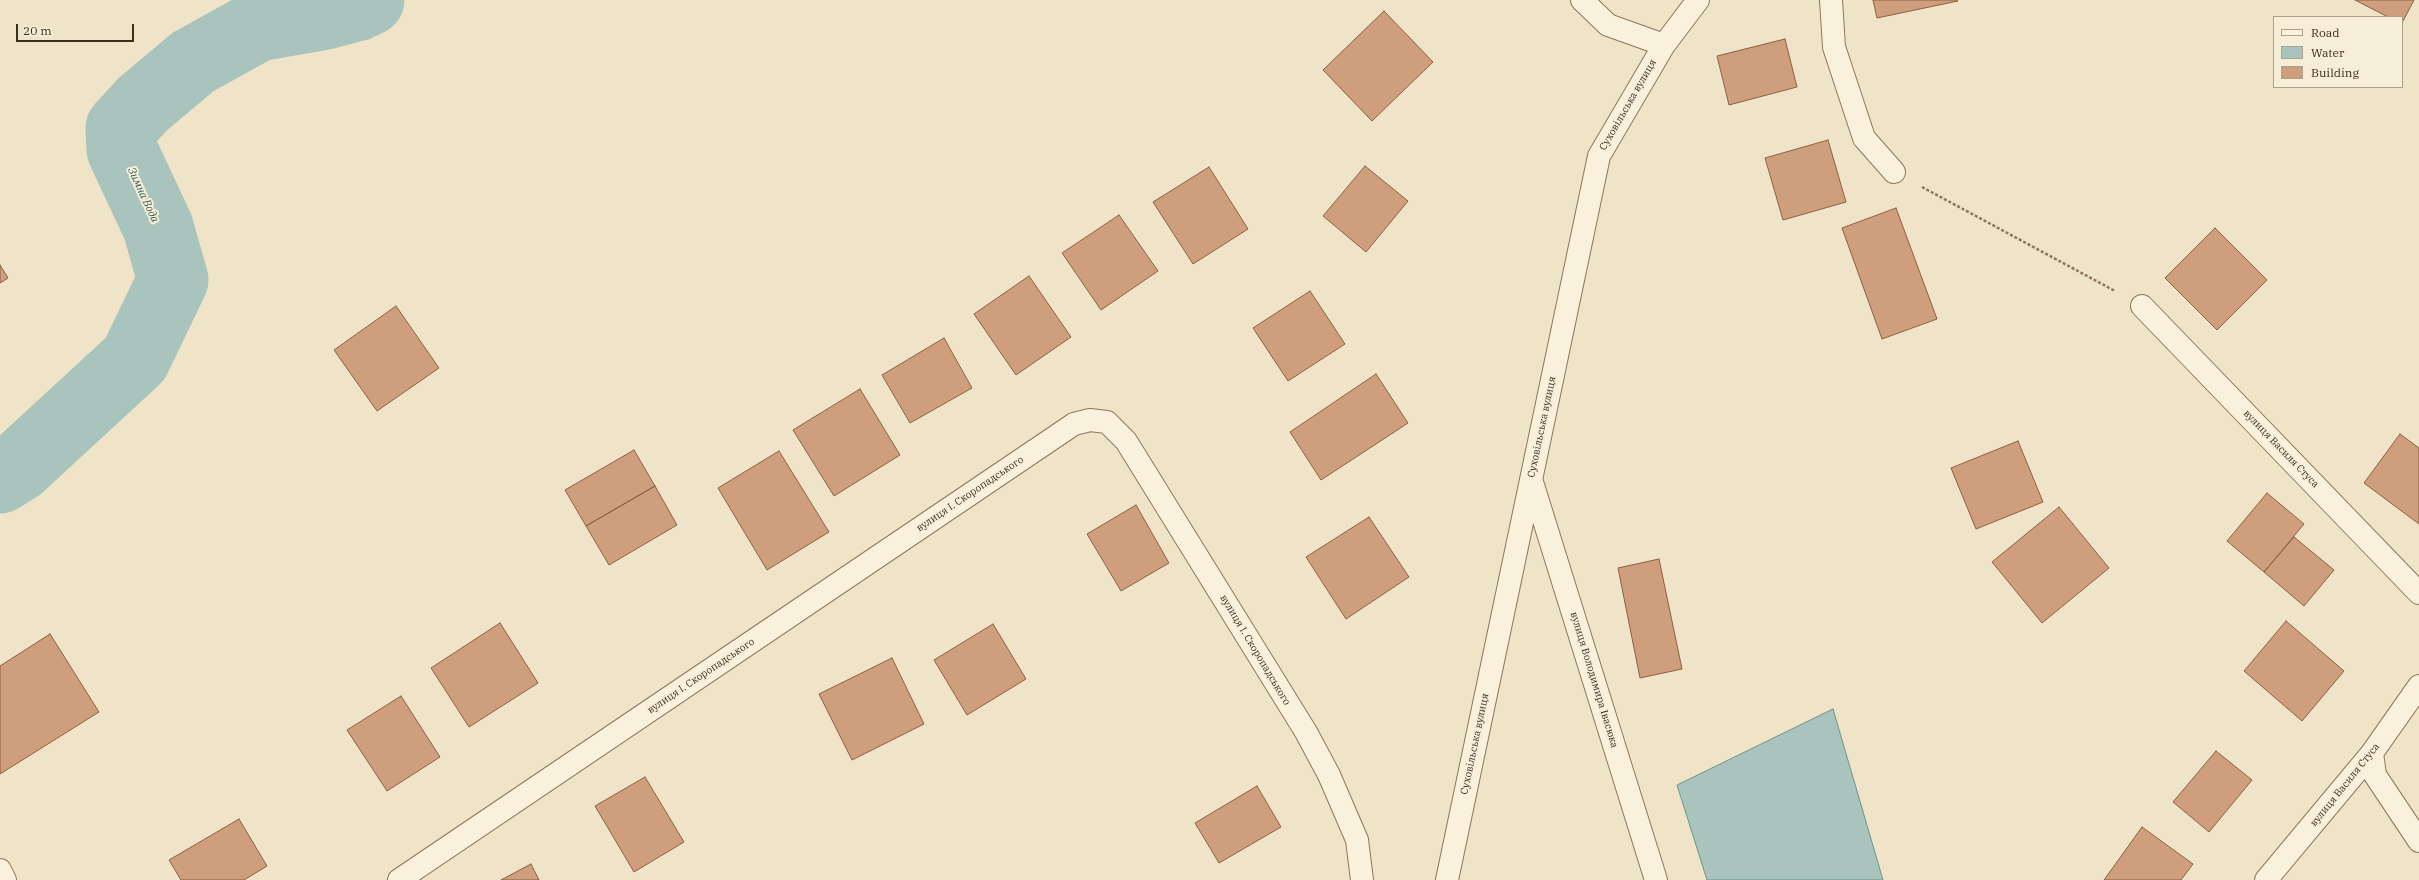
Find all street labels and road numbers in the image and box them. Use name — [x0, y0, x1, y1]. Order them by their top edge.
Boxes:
street label: Суховільська вулиця — [1597, 57, 1659, 153]
street label: Суховільська вулиця — [1525, 375, 1559, 479]
street label: вулиця Василя Стуса — [2241, 408, 2321, 490]
street label: вулиця І. Скоропадського — [914, 454, 1026, 534]
street label: вулиця І. Скоропадського — [1217, 593, 1293, 707]
street label: вулиця Володимира Івасюка — [1568, 611, 1620, 749]
street label: вулиця І. Скоропадського — [645, 636, 757, 716]
street label: Суховільська вулиця — [1458, 692, 1492, 796]
street label: вулиця Василя Стуса — [2308, 741, 2382, 829]

